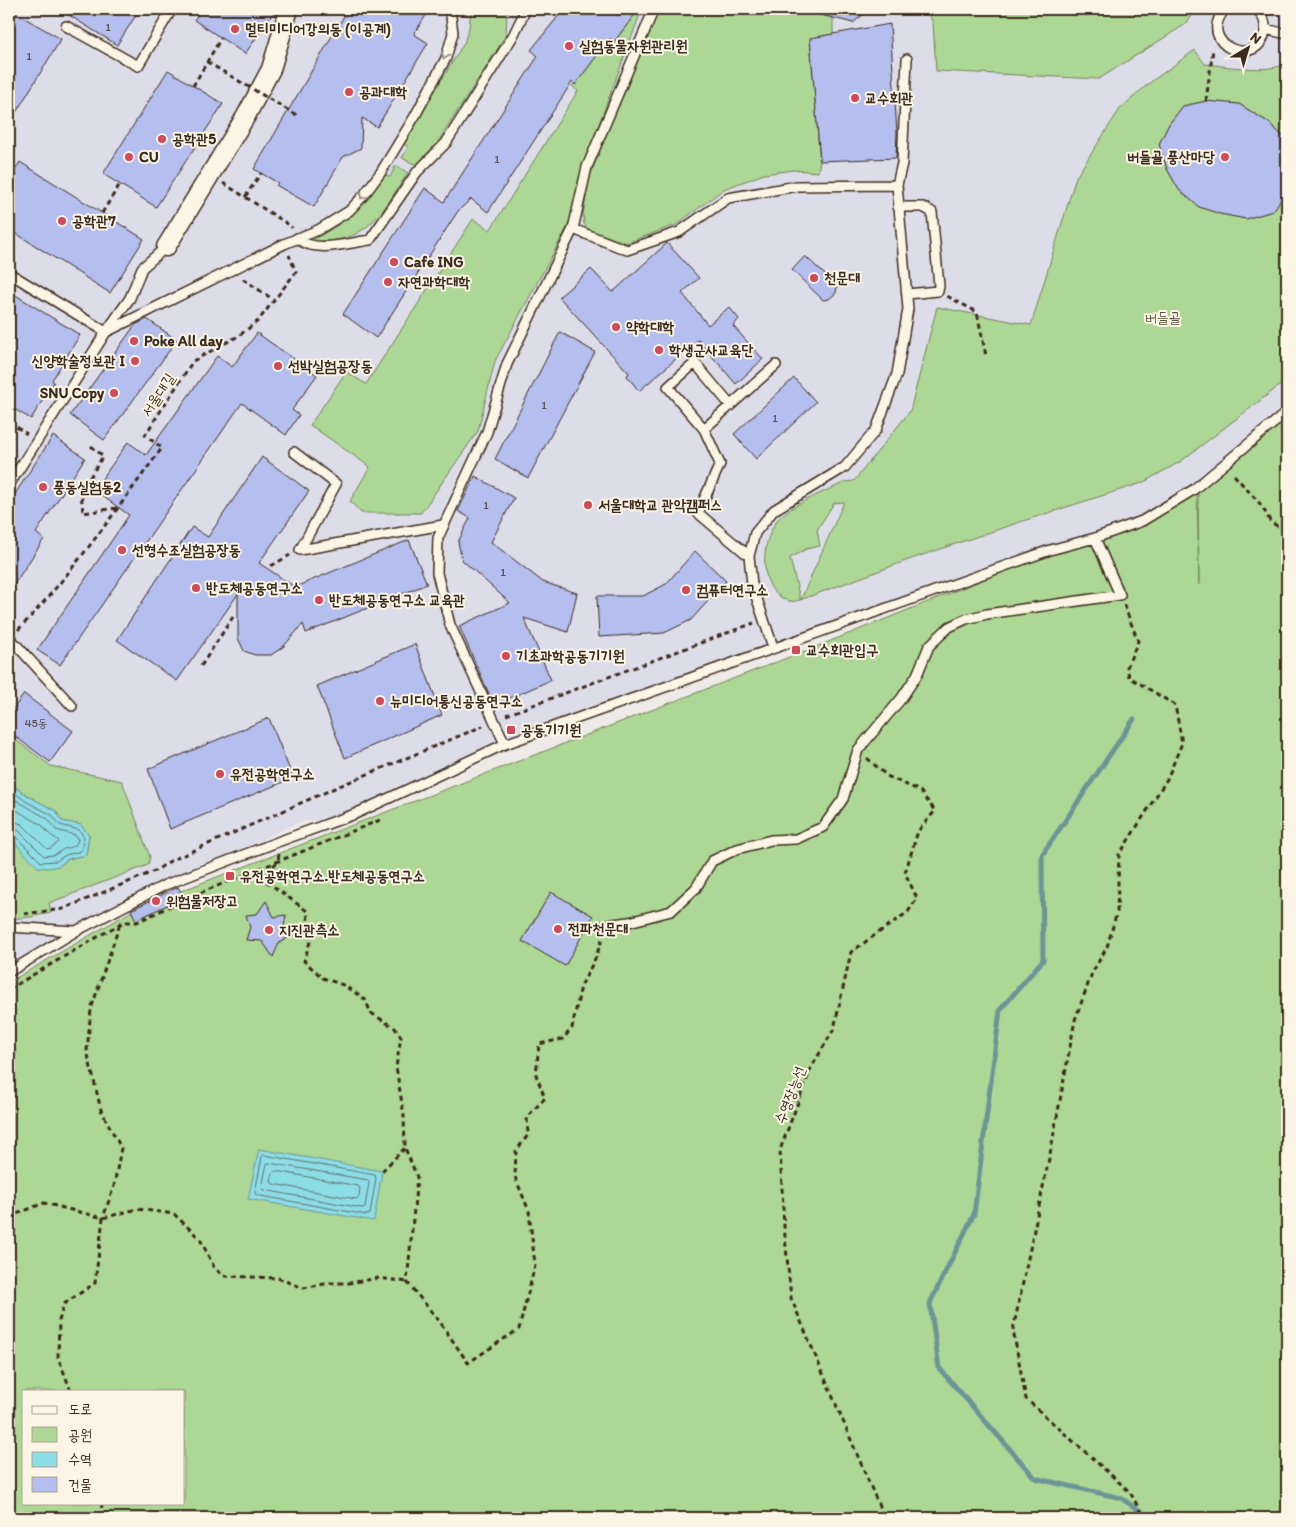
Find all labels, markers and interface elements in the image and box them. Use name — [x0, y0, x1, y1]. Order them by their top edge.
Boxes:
house number: 1 — [105, 20, 111, 34]
place label: 멀티미디어강의동 (이공계) — [245, 20, 391, 39]
north arrow — [1224, 22, 1274, 72]
marker: 멀티미디어강의동 (이공계) — [229, 23, 241, 35]
text: N — [1247, 29, 1265, 48]
place label: 실험동물자원관리원 — [579, 37, 688, 55]
marker: 실험동물자원관리원 — [563, 40, 575, 52]
house number: 1 — [26, 49, 32, 63]
one-way arrow — [441, 51, 452, 60]
place label: 공과대학 — [359, 83, 407, 101]
marker: 공과대학 — [343, 86, 355, 98]
place label: 교수회관 — [865, 89, 913, 107]
marker: 교수회관 — [849, 92, 861, 104]
place label: 공학관5 — [172, 130, 216, 148]
marker: 공학관5 — [156, 133, 168, 145]
place label: CU — [139, 148, 159, 166]
place label: 버들골 풍산마당 — [1127, 148, 1215, 166]
marker: CU — [123, 151, 135, 163]
marker: 버들골 풍산마당 — [1219, 151, 1231, 163]
house number: 1 — [494, 152, 500, 166]
one-way arrow — [360, 190, 369, 199]
place label: 공학관7 — [72, 212, 116, 230]
marker: 공학관7 — [56, 215, 68, 227]
place label: Cafe ING — [404, 253, 464, 271]
marker: Cafe ING — [388, 256, 400, 268]
place label: 천문대 — [824, 269, 860, 287]
marker: 천문대 — [808, 272, 820, 284]
place label: 자연과학대학 — [398, 273, 470, 291]
marker: 자연과학대학 — [382, 276, 394, 288]
park label: 버들골 — [1145, 309, 1181, 327]
place label: 약학대학 — [626, 318, 674, 336]
marker: 약학대학 — [610, 321, 622, 333]
place label: Poke All day — [144, 332, 224, 351]
marker: Poke All day — [128, 335, 140, 347]
place label: 학생군사교육단 — [668, 341, 754, 359]
marker: 학생군사교육단 — [653, 344, 665, 356]
place label: 신양학술정보관 I — [32, 352, 125, 370]
marker: 신양학술정보관 I — [129, 355, 141, 367]
place label: 선박실험공장동 — [288, 357, 373, 375]
marker: 선박실험공장동 — [272, 360, 284, 372]
street label: 서울대길 — [137, 370, 179, 420]
place label: SNU Copy — [40, 384, 105, 403]
marker: SNU Copy — [108, 387, 120, 399]
house number: 1 — [541, 398, 547, 412]
house number: 1 — [772, 411, 778, 425]
place label: 풍동실험동2 — [53, 478, 121, 496]
marker: 풍동실험동2 — [37, 481, 49, 493]
place label: 서울대학교 관악캠퍼스 — [598, 496, 722, 514]
house number: 1 — [483, 498, 489, 512]
marker: 서울대학교 관악캠퍼스 — [582, 499, 594, 511]
place label: 선형수조실험공장동 — [132, 541, 241, 559]
marker: 선형수조실험공장동 — [116, 544, 128, 556]
house number: 1 — [500, 565, 506, 579]
place label: 반도체공동연구소 — [206, 579, 303, 597]
place label: 컴퓨터연구소 — [696, 581, 768, 599]
marker: 반도체공동연구소 — [190, 582, 202, 594]
marker: 컴퓨터연구소 — [680, 584, 692, 596]
place label: 반도체공동연구소 교육관 — [329, 591, 465, 609]
marker: 반도체공동연구소 교육관 — [313, 594, 325, 606]
place label: 교수회관입구 — [806, 641, 878, 659]
marker: 교수회관입구 — [790, 644, 802, 656]
place label: 기초과학공동기기원 — [516, 647, 625, 665]
marker: 기초과학공동기기원 — [500, 650, 512, 662]
place label: 뉴미디어통신공동연구소 — [390, 692, 523, 710]
marker: 뉴미디어통신공동연구소 — [374, 695, 386, 707]
house number: 45동 — [24, 716, 48, 730]
place label: 공동기기원 — [521, 721, 581, 739]
marker: 공동기기원 — [505, 724, 517, 736]
place label: 유전공학연구소 — [230, 765, 315, 783]
marker: 유전공학연구소 — [214, 768, 226, 780]
place label: 유전공학연구소.반도체공동연구소 — [240, 867, 425, 885]
marker: 유전공학연구소.반도체공동연구소 — [224, 870, 236, 882]
place label: 위험물저장고 — [166, 892, 238, 910]
marker: 위험물저장고 — [150, 895, 162, 907]
place label: 전파천문대 — [567, 920, 628, 938]
place label: 지진관측소 — [279, 921, 339, 939]
marker: 전파천문대 — [552, 923, 564, 935]
marker: 지진관측소 — [263, 924, 275, 936]
street label: 수영장능선 — [771, 1064, 809, 1126]
legend — [22, 1390, 185, 1504]
text: 도로 — [68, 1400, 92, 1418]
text: 공원 — [68, 1426, 92, 1444]
text: 수역 — [68, 1450, 92, 1468]
text: 건물 — [68, 1476, 92, 1494]

